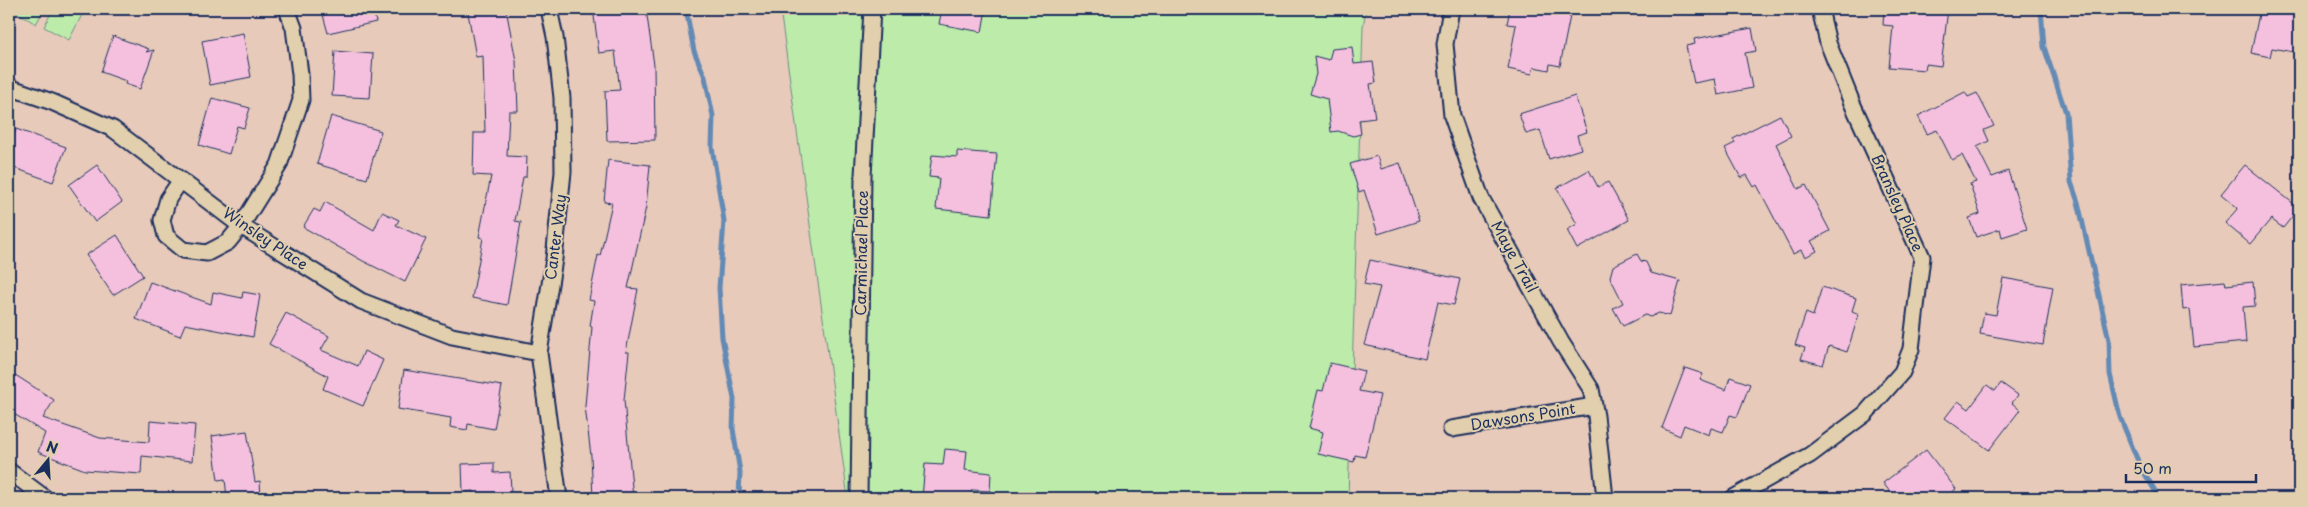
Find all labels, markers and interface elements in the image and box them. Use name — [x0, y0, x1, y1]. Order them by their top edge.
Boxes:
street label: Bransley Place — [1867, 150, 1930, 255]
street label: Carmichael Place — [848, 190, 873, 316]
street label: Canter Way — [538, 192, 571, 281]
street label: Winsley Place — [219, 201, 313, 275]
street label: Maye Trail — [1486, 216, 1545, 296]
street label: Dawsons Point — [1469, 396, 1577, 435]
north arrow — [22, 434, 72, 484]
text: N — [44, 435, 61, 459]
scale bar — [2126, 452, 2256, 484]
text: 50 m — [2133, 456, 2172, 479]

